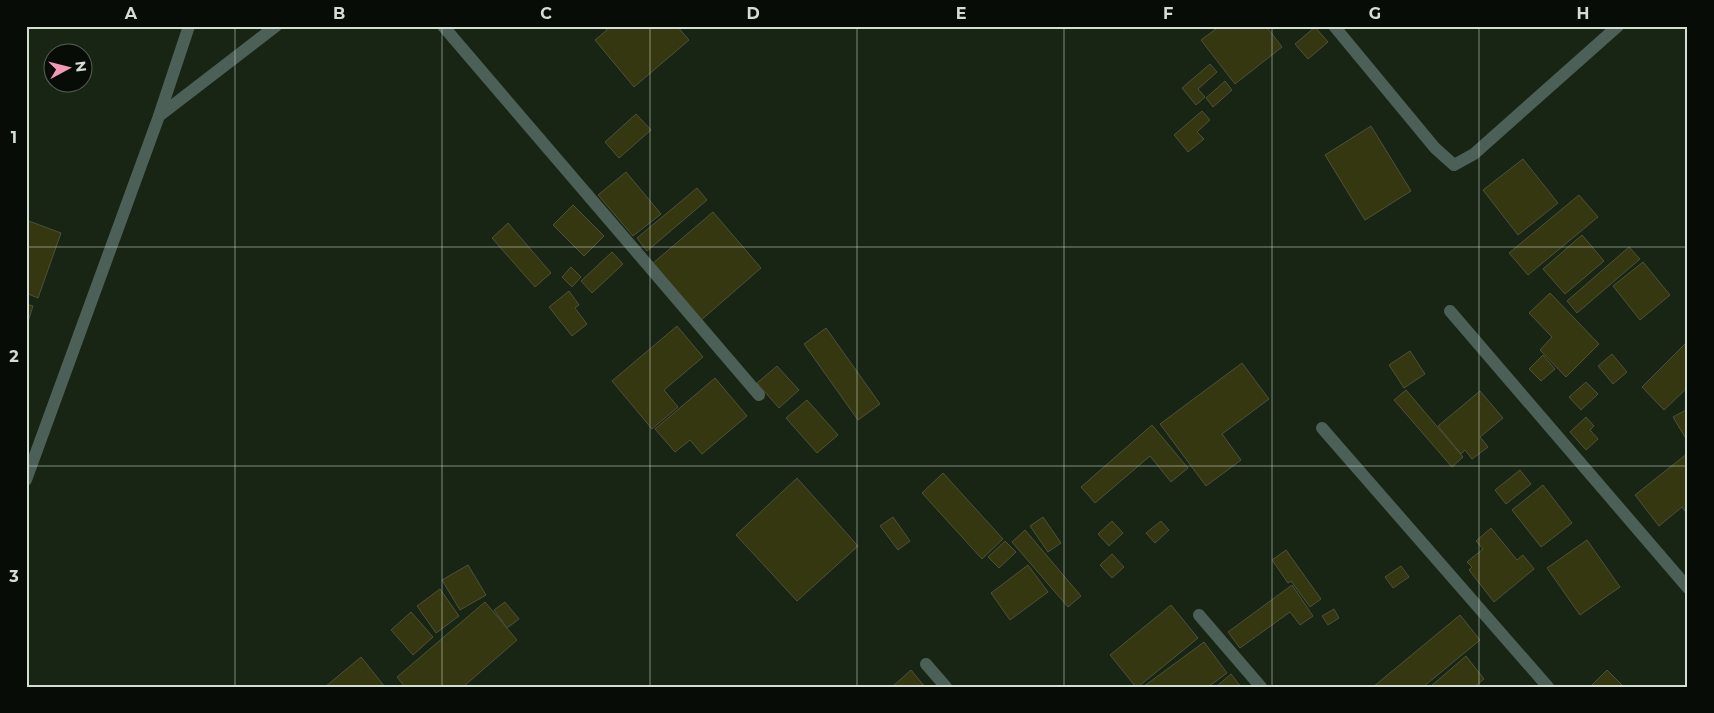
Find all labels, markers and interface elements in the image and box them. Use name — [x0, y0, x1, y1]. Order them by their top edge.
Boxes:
text: A — [124, 4, 138, 23]
text: B — [333, 4, 345, 23]
text: C — [540, 4, 552, 23]
text: D — [746, 4, 760, 23]
text: E — [956, 4, 966, 23]
text: F — [1163, 4, 1173, 23]
text: G — [1369, 4, 1381, 23]
text: H — [1577, 4, 1589, 23]
north arrow — [42, 42, 92, 92]
text: N — [71, 60, 91, 73]
text: 1 — [11, 128, 17, 147]
text: 2 — [9, 347, 19, 366]
text: 3 — [8, 567, 19, 586]

